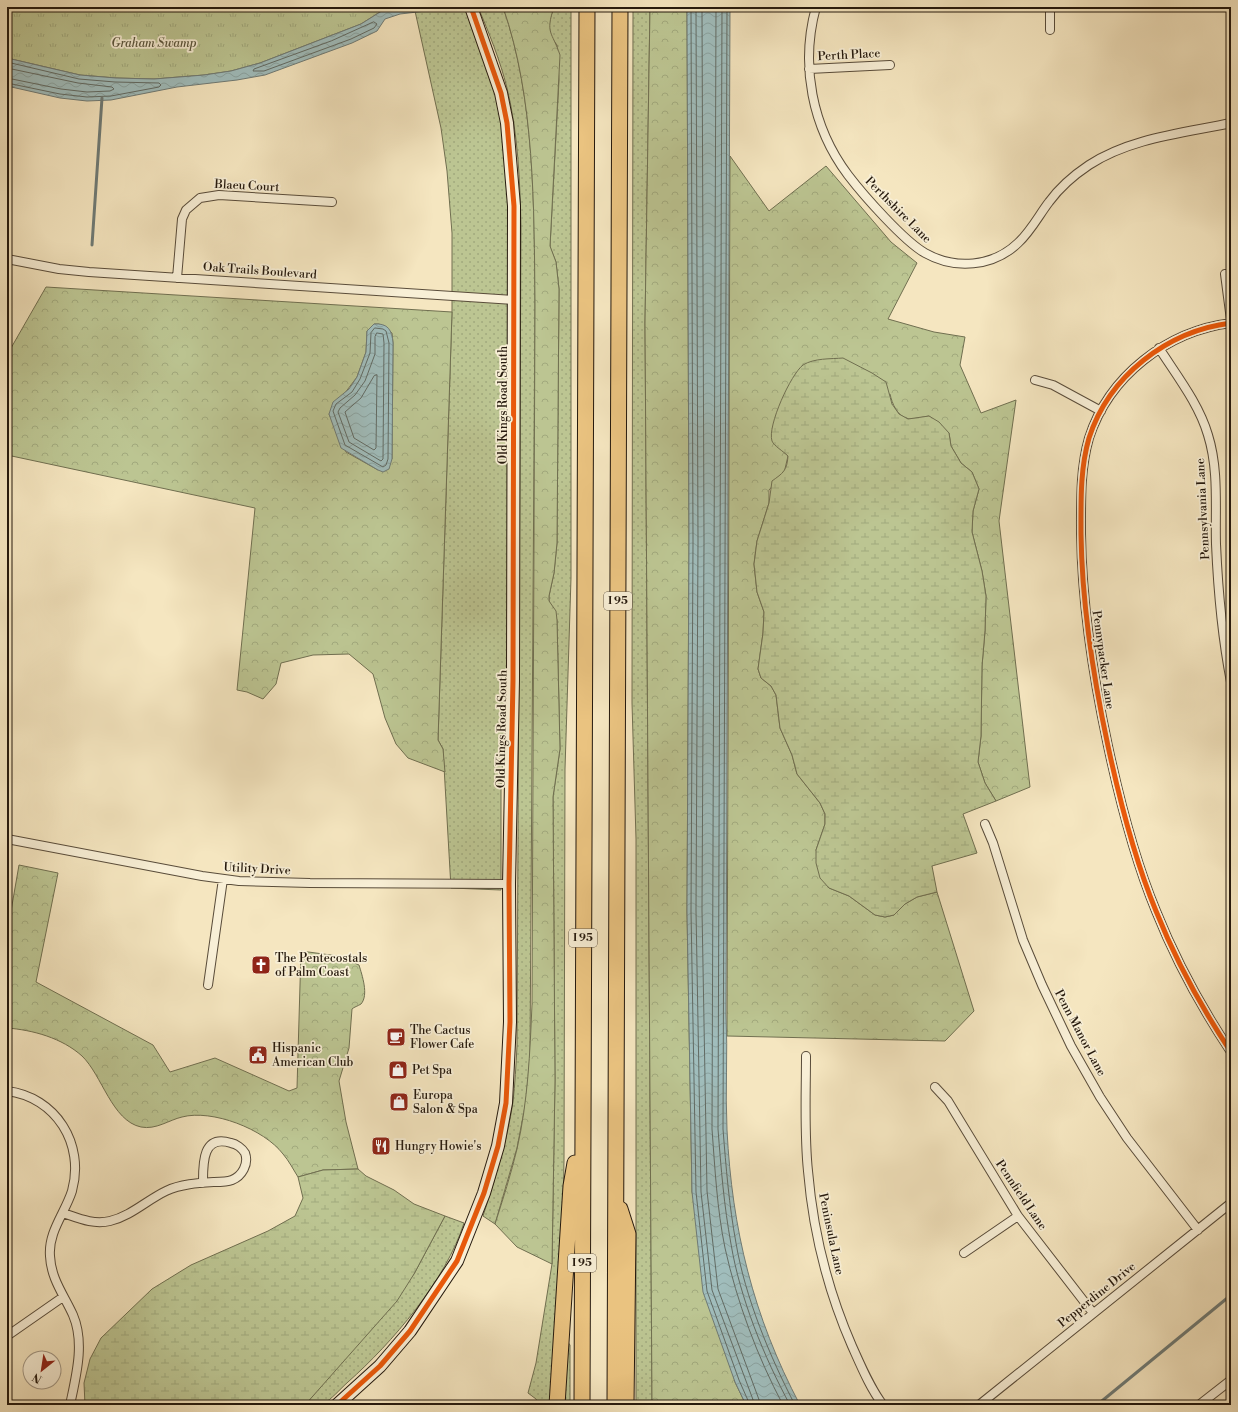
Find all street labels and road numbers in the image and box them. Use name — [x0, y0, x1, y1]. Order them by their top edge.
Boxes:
street label: Perth Place — [817, 46, 881, 64]
street label: Perthshire Lane — [862, 174, 934, 246]
street label: Blaeu Court — [213, 177, 281, 195]
street label: Oak Trails Boulevard — [203, 260, 318, 282]
street label: Old Kings Road South — [496, 346, 511, 464]
street label: Pennsylvania Lane — [1193, 458, 1213, 560]
road number: I 95 — [604, 592, 632, 610]
street label: Pennypacker Lane — [1089, 610, 1117, 710]
street label: Old Kings Road South — [493, 670, 511, 788]
street label: Utility Drive — [223, 860, 291, 878]
road number: I 95 — [569, 929, 597, 947]
street label: Penn Manor Lane — [1051, 987, 1109, 1079]
street label: Pennfield Lane — [992, 1157, 1050, 1233]
street label: Peninsula Lane — [815, 1192, 847, 1276]
road number: I 95 — [568, 1254, 596, 1272]
street label: Pepperdine Drive — [1055, 1259, 1139, 1331]

